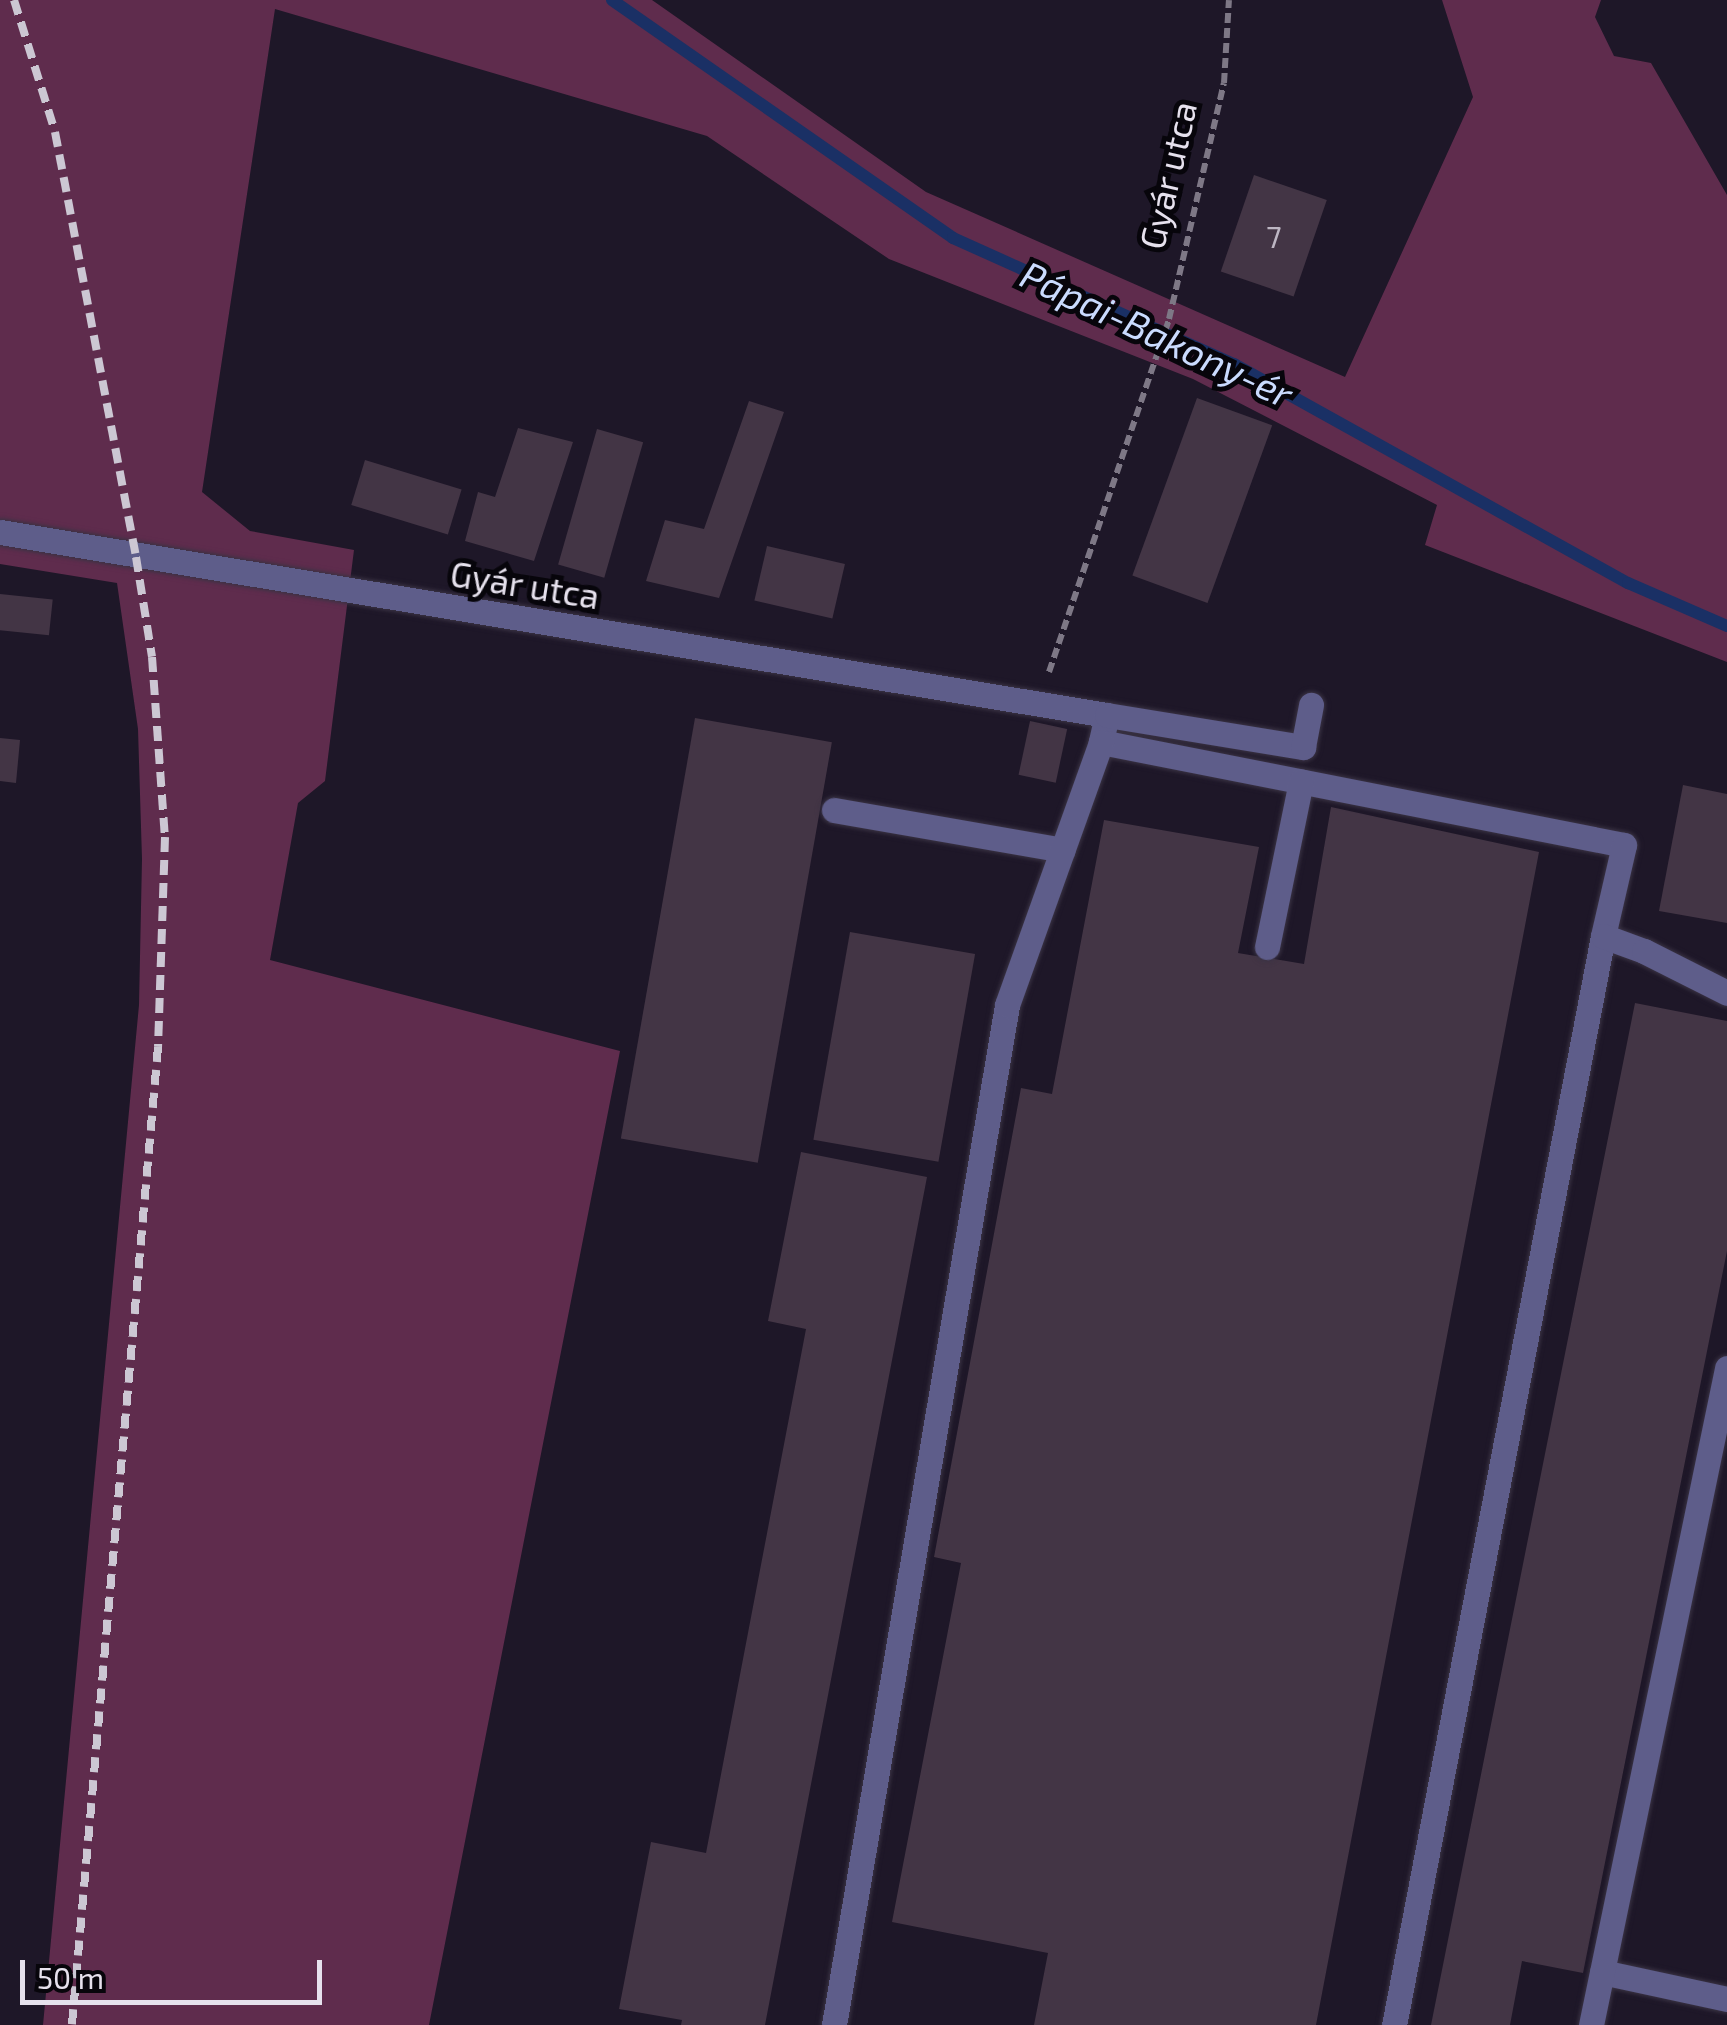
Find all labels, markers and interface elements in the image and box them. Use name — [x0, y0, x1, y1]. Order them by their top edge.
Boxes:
street label: Gyár utca — [1130, 97, 1204, 253]
house number: 7 — [1266, 218, 1282, 254]
water label: Pápai-Bakony-ér — [1014, 251, 1300, 417]
street label: Gyár utca — [447, 551, 603, 617]
scale bar — [25, 1940, 328, 2002]
text: 50 m — [37, 1959, 104, 1995]

